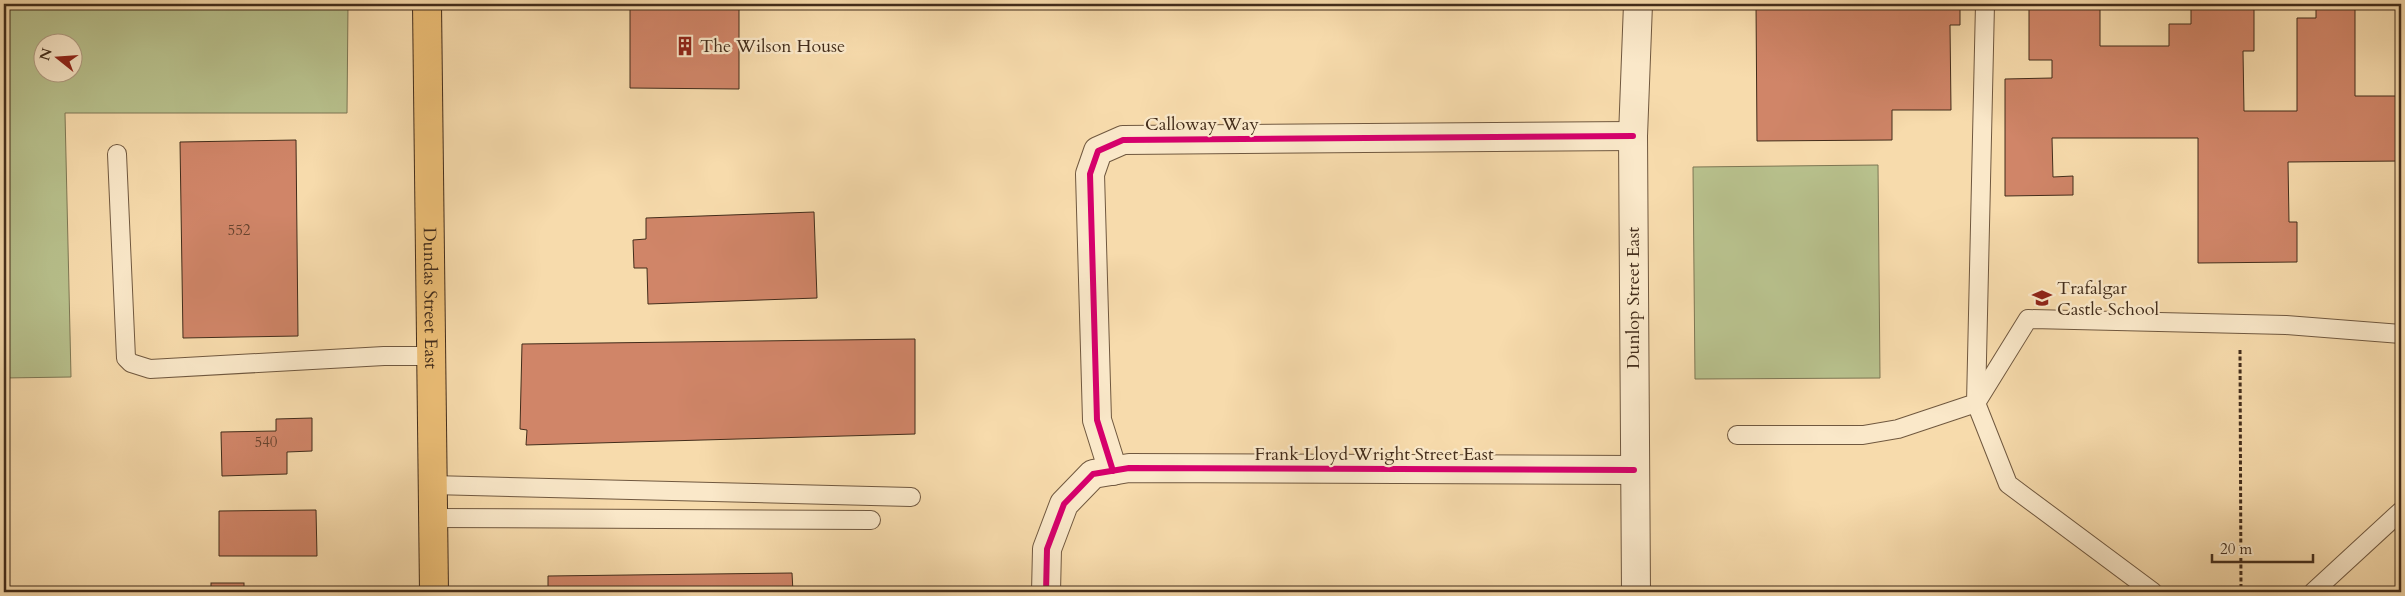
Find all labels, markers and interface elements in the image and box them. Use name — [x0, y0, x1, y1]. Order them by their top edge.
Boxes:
north arrow — [32, 32, 82, 82]
place label: The Wilson House — [700, 34, 845, 59]
building icon: The Wilson House — [674, 35, 696, 57]
text: N — [35, 46, 57, 63]
street label: Calloway Way — [1145, 112, 1260, 137]
house number: 552 — [227, 220, 251, 240]
street label: Dundas Street East — [417, 227, 444, 369]
street label: Dunlop Street East — [1621, 227, 1646, 369]
place label: Trafalgar Castle School — [2057, 276, 2159, 322]
school or university icon: Trafalgar Castle School — [2031, 287, 2053, 309]
house number: 540 — [254, 432, 278, 452]
street label: Frank Lloyd Wright Street East — [1254, 442, 1494, 467]
scale bar — [2212, 531, 2314, 563]
text: 20 m — [2220, 539, 2252, 559]

